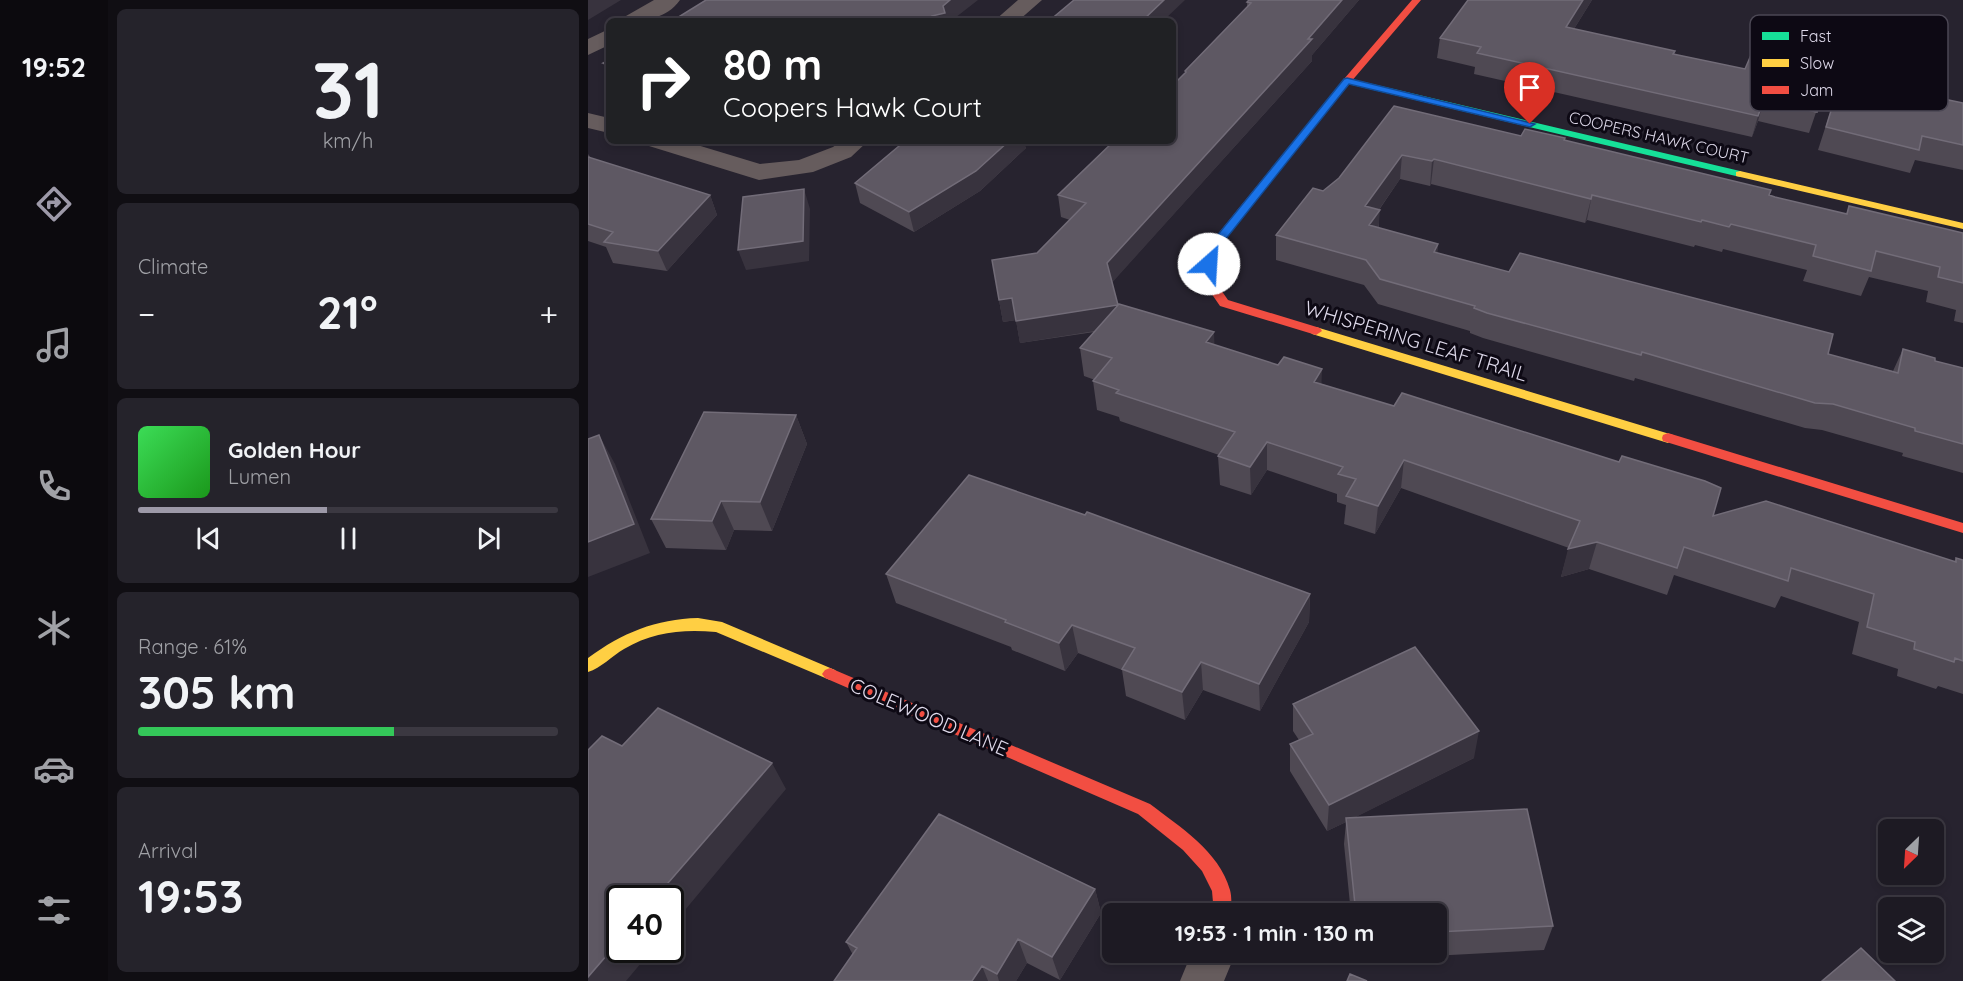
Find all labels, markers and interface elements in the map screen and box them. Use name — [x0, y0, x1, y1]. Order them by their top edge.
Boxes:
legend — [1750, 15, 1948, 111]
text: Fast — [1800, 26, 1831, 46]
text: 80 m — [723, 38, 822, 91]
text: 31 — [312, 40, 384, 138]
icon: right — [624, 42, 702, 120]
text: 19:52 — [22, 50, 86, 84]
text: Slow — [1800, 53, 1834, 73]
pin — [1504, 62, 1555, 124]
icon: arrive — [1513, 71, 1546, 104]
text: Jam — [1800, 80, 1833, 100]
text: Coopers Hawk Court — [723, 90, 982, 124]
street label: COOPERS HAWK COURT — [1567, 107, 1751, 168]
text: km/h — [323, 128, 373, 153]
icon: directions — [33, 183, 75, 225]
position arrow — [1177, 232, 1241, 296]
text: Climate — [138, 254, 208, 279]
text: 21° — [317, 284, 378, 340]
text: − — [138, 293, 155, 334]
text: + — [539, 293, 558, 334]
street label: WHISPERING LEAF TRAIL — [1302, 295, 1531, 386]
icon: music — [33, 324, 75, 366]
text: Golden Hour — [228, 436, 361, 464]
text: Lumen — [228, 464, 291, 489]
icon: phone — [33, 465, 75, 507]
icon: previous — [192, 522, 225, 555]
icon: pause — [332, 522, 365, 555]
icon: next — [472, 522, 505, 555]
icon: climate — [33, 607, 75, 649]
text: Range · 61% — [138, 634, 247, 659]
text: 305 km — [138, 664, 295, 720]
street label: COLEWOOD LANE — [846, 672, 1012, 761]
icon: car — [33, 748, 75, 790]
north arrow — [1878, 819, 1944, 885]
map controls — [1878, 819, 1944, 963]
text: Arrival — [138, 838, 198, 863]
text: 19:53 — [138, 868, 243, 924]
speed limit sign: 40 — [606, 885, 684, 963]
icon: filters — [33, 889, 75, 931]
button: layers — [1878, 897, 1944, 963]
text: 19:53 · 1 min · 130 m — [1175, 919, 1374, 947]

